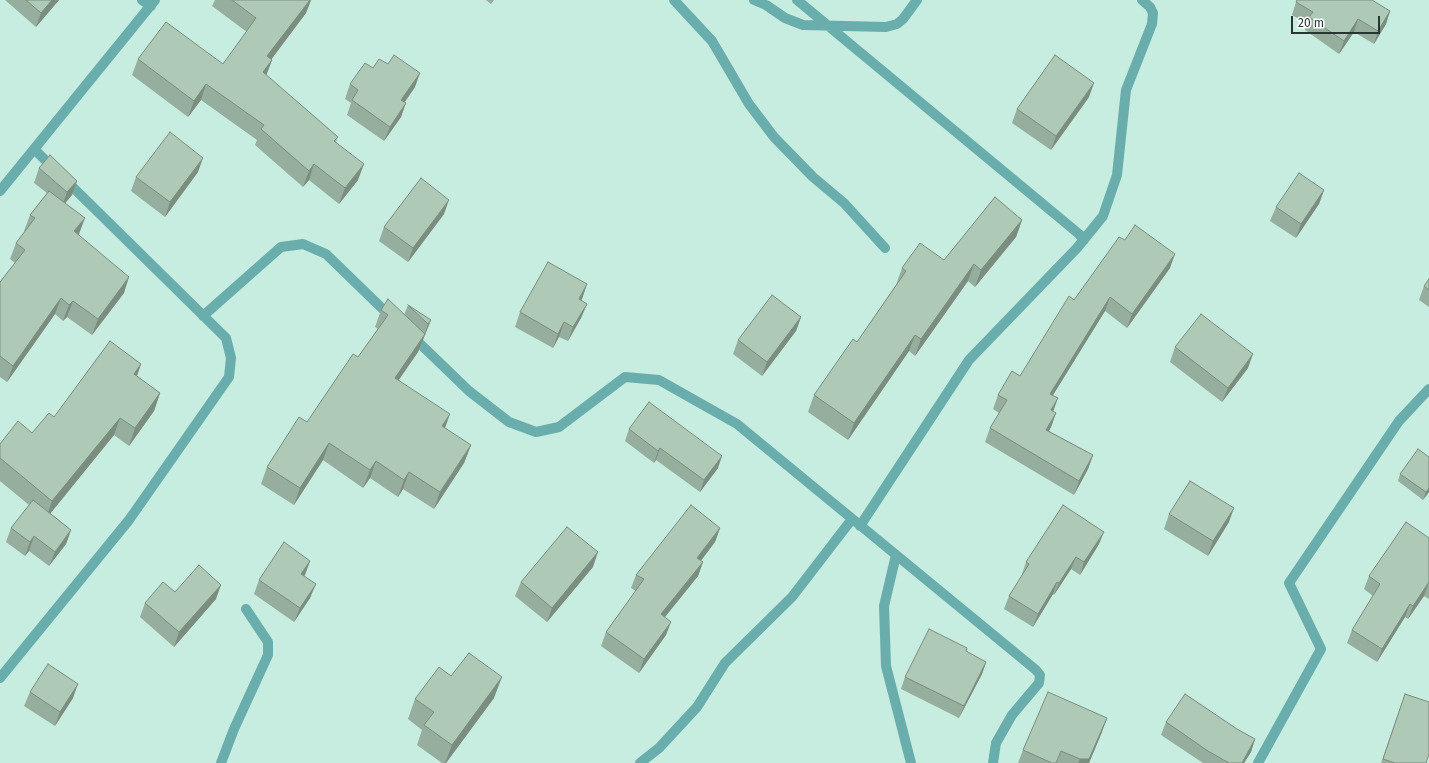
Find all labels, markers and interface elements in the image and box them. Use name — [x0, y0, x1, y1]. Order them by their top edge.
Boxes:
scale bar — [1293, 8, 1382, 34]
text: 20 m — [1298, 16, 1324, 30]

